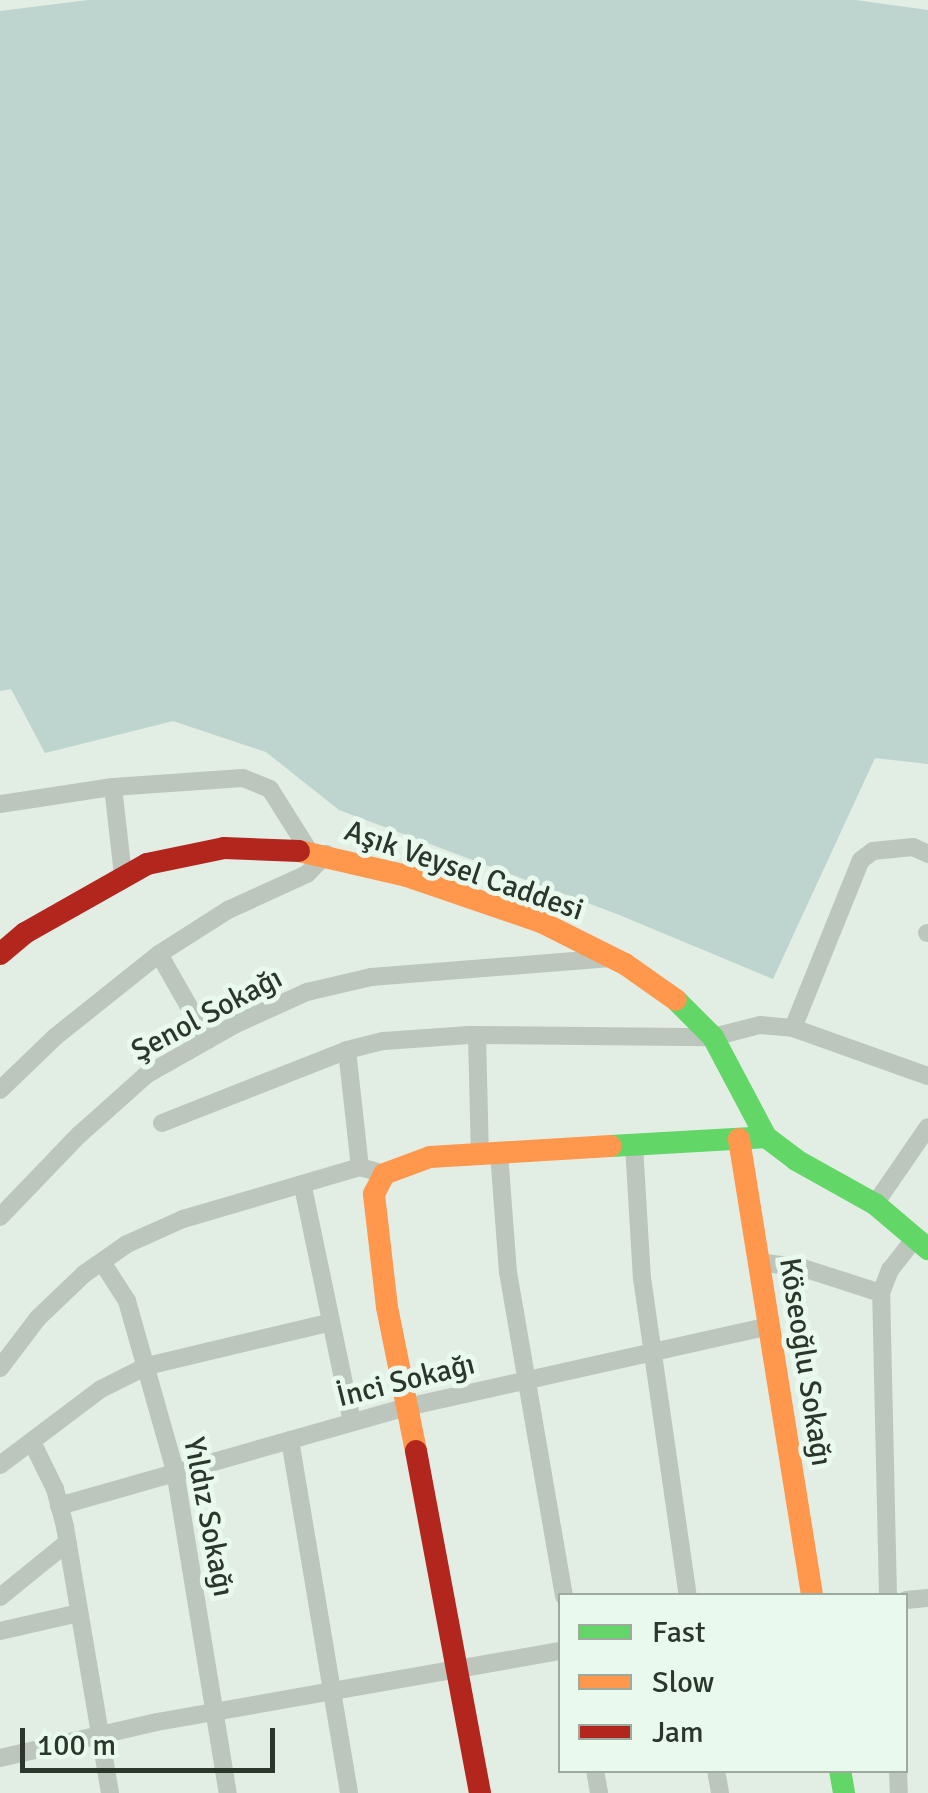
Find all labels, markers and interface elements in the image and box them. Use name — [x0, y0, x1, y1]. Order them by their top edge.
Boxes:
street label: Aşık Veysel Caddesi — [340, 813, 588, 929]
street label: Şenol Sokağı — [126, 960, 288, 1070]
street label: Köseoğlu Sokağı — [771, 1255, 839, 1469]
street label: İnci Sokağı — [333, 1347, 479, 1415]
street label: Yıldız Sokağı — [175, 1434, 241, 1600]
legend — [558, 1593, 908, 1773]
text: Fast — [652, 1614, 705, 1651]
text: Slow — [652, 1664, 714, 1701]
scale bar — [25, 1708, 280, 1770]
text: Jam — [652, 1714, 704, 1751]
text: 100 m — [37, 1727, 116, 1764]

